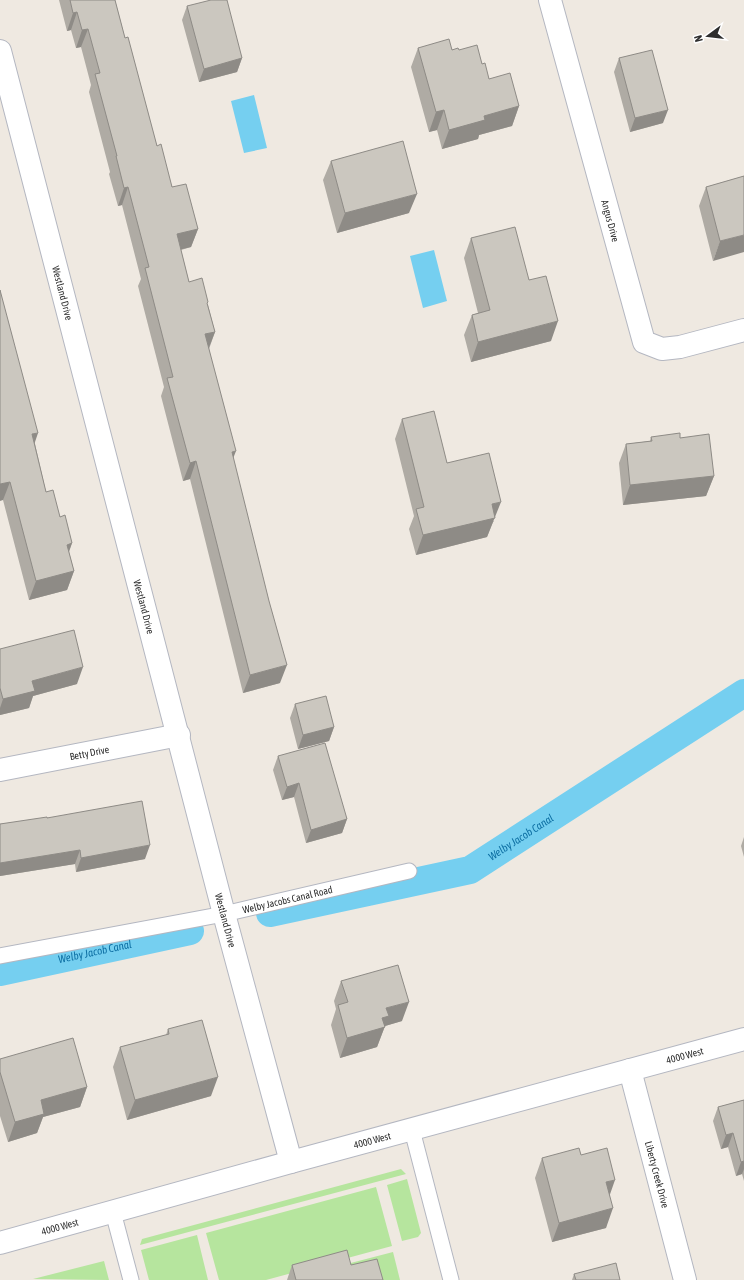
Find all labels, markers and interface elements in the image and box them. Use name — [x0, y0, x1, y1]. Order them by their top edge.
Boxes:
north arrow — [688, 16, 728, 56]
text: N — [692, 34, 705, 43]
street label: Angus Drive — [600, 198, 622, 244]
street label: Westland Drive — [50, 265, 75, 322]
street label: Westland Drive — [132, 578, 157, 635]
street label: Betty Drive — [69, 743, 110, 762]
water label: Welby Jacob Canal — [486, 812, 556, 863]
street label: Welby Jacobs Canal Road — [241, 883, 334, 915]
street label: Westland Drive — [213, 892, 238, 949]
water label: Welby Jacob Canal — [57, 938, 133, 965]
street label: 4000 West — [665, 1045, 705, 1065]
street label: 4000 West — [352, 1130, 392, 1150]
street label: Liberty Creek Drive — [643, 1140, 671, 1209]
street label: 4000 West — [40, 1216, 80, 1237]

